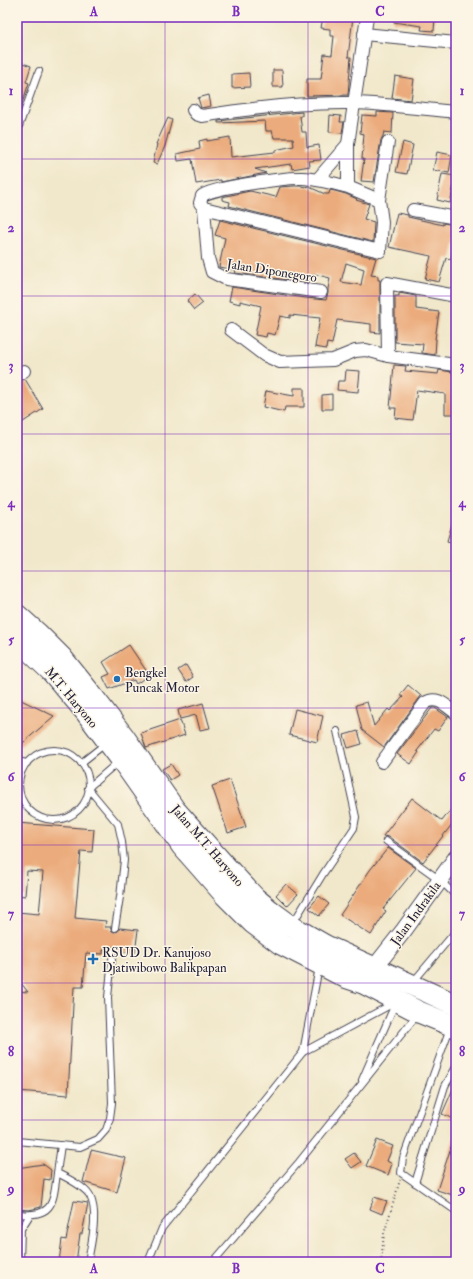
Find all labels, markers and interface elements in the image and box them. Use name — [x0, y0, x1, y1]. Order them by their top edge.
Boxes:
text: A — [89, 4, 99, 20]
text: B — [232, 4, 240, 20]
text: C — [375, 4, 385, 20]
text: 1 — [9, 83, 14, 99]
text: 1 — [460, 83, 465, 99]
text: 2 — [8, 220, 15, 236]
text: 2 — [459, 220, 466, 236]
street label: Jalan Diponegoro — [224, 256, 318, 287]
text: 3 — [9, 358, 14, 374]
text: 3 — [460, 358, 465, 374]
text: 4 — [6, 495, 15, 511]
text: 4 — [457, 495, 466, 511]
text: 5 — [8, 632, 14, 648]
text: 5 — [459, 632, 465, 648]
street label: M.T. Haryono — [40, 664, 101, 732]
place label: Bengkel Puncak Motor — [125, 665, 200, 696]
marker: Bengkel Puncak Motor — [112, 674, 122, 684]
text: 6 — [8, 769, 16, 785]
text: 6 — [459, 769, 467, 785]
street label: Jalan M.T. Haryono — [166, 801, 247, 890]
street label: Jalan Indrakila — [387, 878, 445, 950]
text: 7 — [8, 906, 15, 922]
text: 7 — [459, 906, 466, 922]
place label: RSUD Dr. Kanujoso Djatiwibowo Balikpapan — [102, 945, 227, 977]
marker: RSUD Dr. Kanujoso Djatiwibowo Balikpapan — [87, 953, 99, 965]
text: 8 — [8, 1044, 14, 1060]
text: 8 — [459, 1044, 465, 1060]
text: 9 — [6, 1181, 15, 1197]
text: 9 — [457, 1181, 466, 1197]
text: A — [89, 1261, 99, 1277]
text: B — [232, 1261, 240, 1277]
text: C — [375, 1261, 385, 1277]

